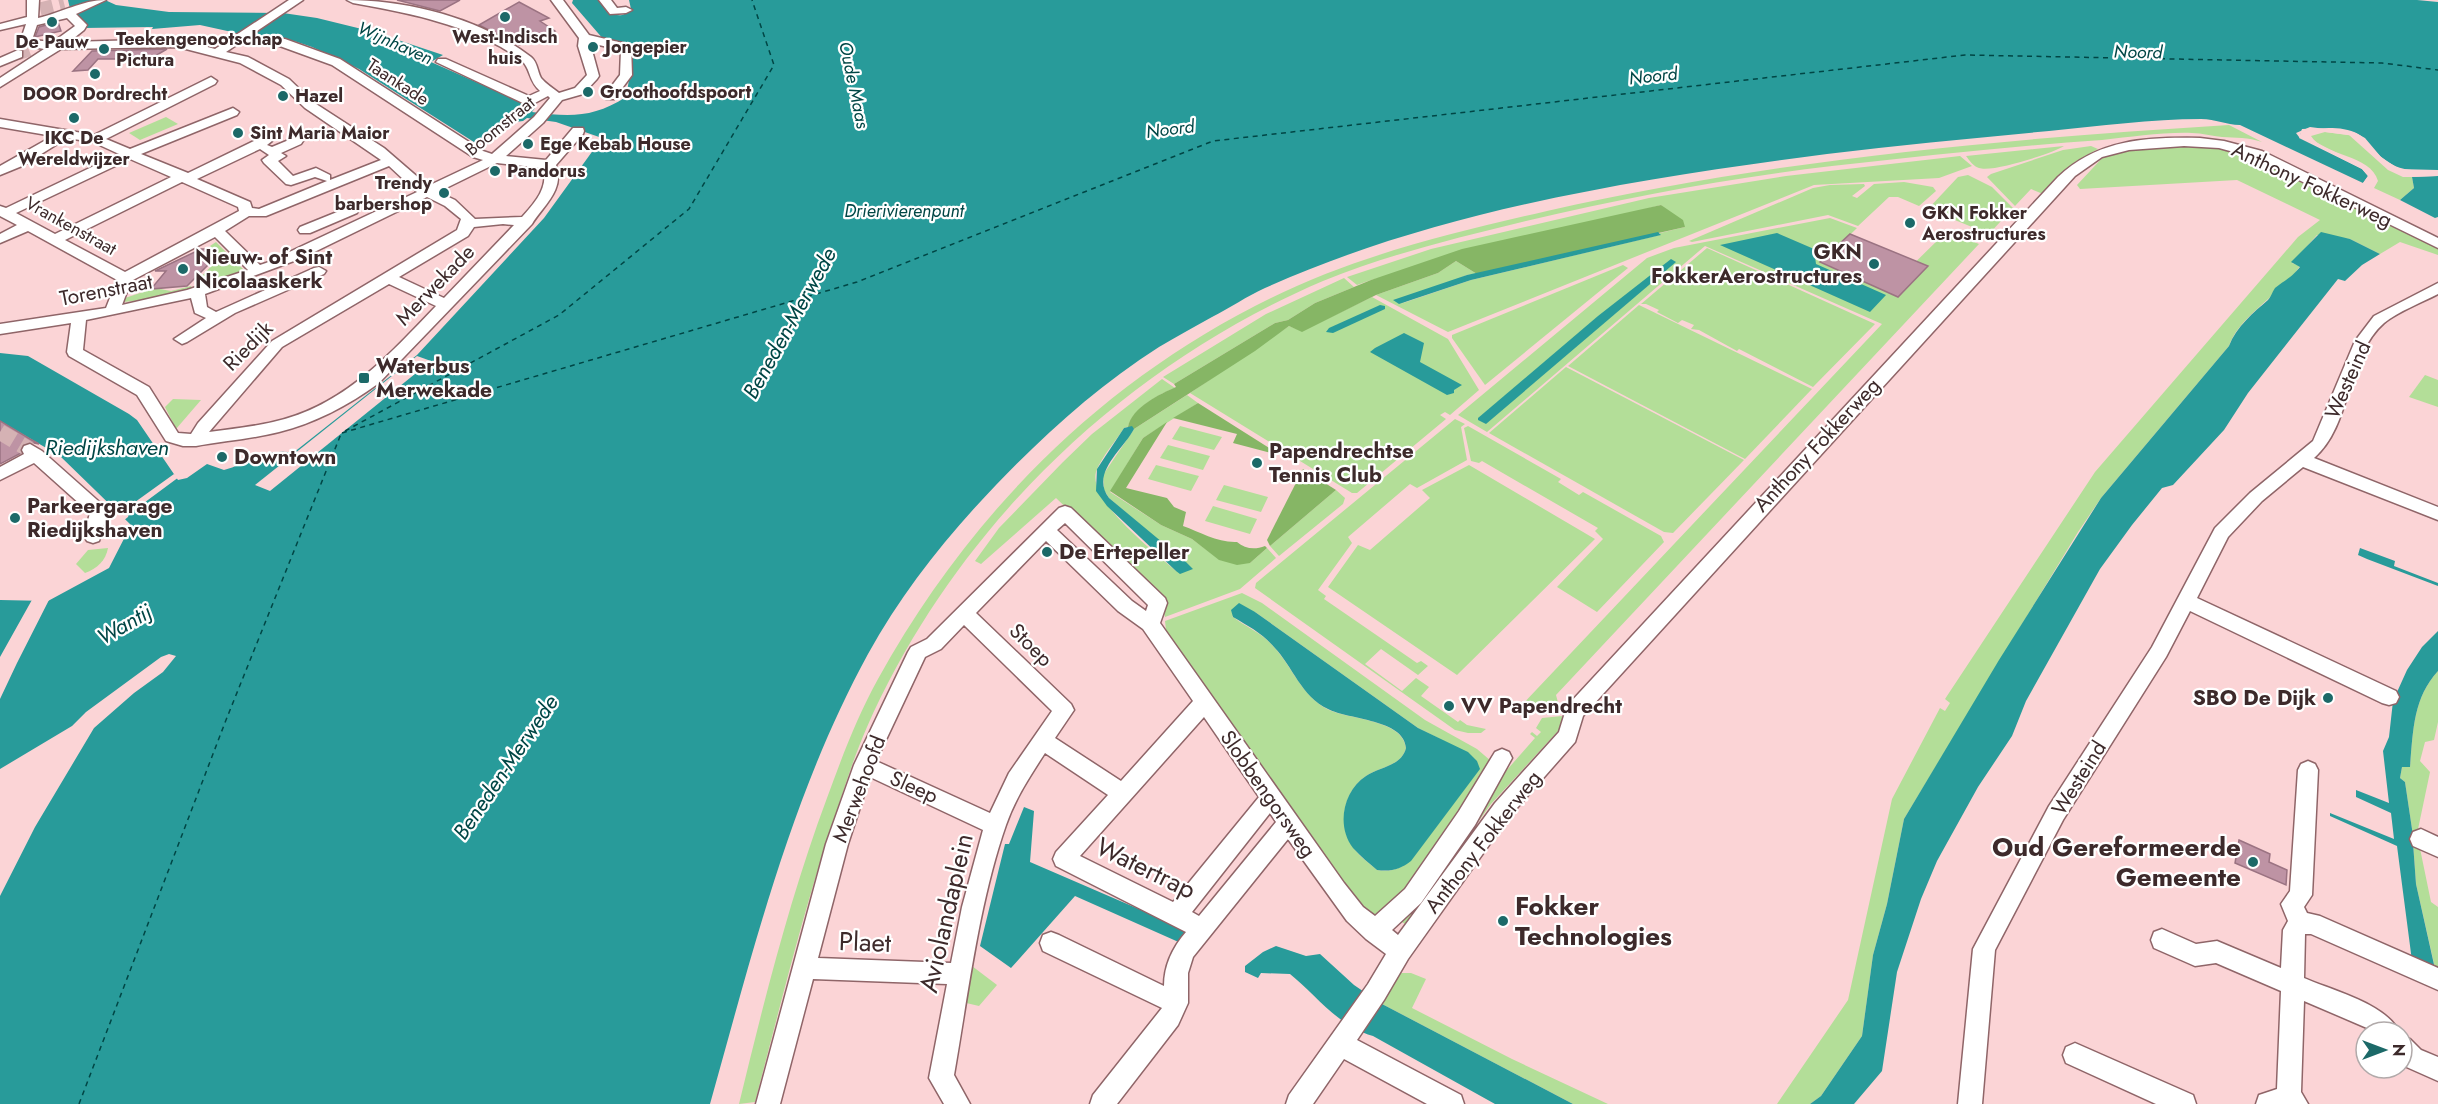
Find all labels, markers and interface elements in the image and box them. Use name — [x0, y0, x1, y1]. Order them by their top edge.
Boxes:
marker: West-Indisch huis — [498, 10, 512, 24]
marker: De Pauw — [45, 15, 59, 29]
water label: Wijnhaven — [353, 15, 437, 71]
place label: West-Indisch huis — [452, 24, 558, 71]
place label: Teekengenootschap Pictura — [116, 26, 282, 73]
place label: De Pauw — [15, 29, 89, 55]
place label: Jongepier — [602, 34, 688, 60]
water label: Oude Maas — [832, 39, 876, 132]
water label: Noord — [2113, 39, 2164, 65]
marker: Jongepier — [586, 40, 600, 54]
marker: Teekengenootschap Pictura — [97, 42, 111, 56]
street label: Taankade — [362, 52, 434, 112]
water label: Noord — [1627, 60, 1680, 91]
marker: DOOR Dordrecht — [88, 67, 102, 81]
place label: Groothoofdspoort — [600, 79, 751, 105]
place label: DOOR Dordrecht — [23, 81, 167, 107]
place label: Hazel — [295, 83, 343, 109]
marker: Groothoofdspoort — [581, 85, 595, 99]
marker: Hazel — [276, 89, 290, 103]
street label: Boomstraat — [460, 89, 541, 162]
marker: IKC De Wereldwijzer — [67, 111, 81, 125]
water label: Noord — [1144, 113, 1197, 145]
place label: Sint Maria Maior — [250, 120, 390, 146]
place label: IKC De Wereldwijzer — [18, 125, 131, 172]
marker: Sint Maria Maior — [231, 126, 245, 140]
place label: Ege Kebab House — [540, 131, 691, 157]
street label: Anthony Fokkerweg — [2227, 135, 2397, 235]
marker: Ege Kebab House — [521, 137, 535, 151]
place label: Pandorus — [507, 158, 585, 184]
marker: Pandorus — [488, 164, 502, 178]
place label: Trendy barbershop — [335, 170, 433, 217]
marker: Trendy barbershop — [437, 186, 451, 200]
street label: Vrankenstraat — [21, 190, 122, 262]
water label: Drierivierenpunt — [844, 198, 966, 224]
place label: GKN Fokker Aerostructures — [1921, 200, 2046, 247]
marker: GKN Fokker Aerostructures — [1903, 216, 1917, 230]
place label: GKN FokkerAerostructures — [1651, 237, 1862, 291]
street label: Merwekade — [389, 238, 482, 332]
place label: Nieuw- of Sint Nicolaaskerk — [195, 242, 332, 296]
water label: Beneden-Merwede — [734, 242, 844, 404]
marker: GKN FokkerAerostructures — [1867, 257, 1881, 271]
marker: Nieuw- of Sint Nicolaaskerk — [176, 262, 190, 276]
street label: Torenstraat — [57, 266, 155, 314]
street label: Riedijk — [216, 314, 280, 378]
street label: Westeind — [2317, 336, 2379, 424]
place label: Waterbus Merwekade — [376, 351, 492, 405]
marker: Waterbus Merwekade — [357, 371, 371, 385]
street label: Anthony Fokkerweg — [1747, 371, 1887, 519]
water label: Riedijkshaven — [45, 431, 169, 463]
place label: Papendrechtse Tennis Club — [1269, 436, 1414, 490]
place label: Downtown — [234, 442, 336, 472]
marker: Downtown — [215, 450, 229, 464]
marker: Papendrechtse Tennis Club — [1250, 456, 1264, 470]
place label: Parkeergarage Riedijkshaven — [27, 491, 173, 545]
marker: Parkeergarage Riedijkshaven — [8, 511, 22, 525]
place label: De Ertepeller — [1059, 537, 1190, 567]
marker: De Ertepeller — [1040, 545, 1054, 559]
water label: Wantij — [91, 595, 158, 652]
street label: Stoep — [1002, 616, 1060, 674]
place label: SBO De Dijk — [2193, 683, 2316, 713]
water label: Beneden-Merwede — [445, 688, 565, 846]
place label: VV Papendrecht — [1460, 691, 1622, 721]
marker: SBO De Dijk — [2321, 691, 2335, 705]
marker: VV Papendrecht — [1442, 699, 1456, 713]
street label: Slobbengorsweg — [1213, 724, 1323, 864]
street label: Merwehoofd — [825, 731, 893, 847]
street label: Westeind — [2044, 735, 2114, 821]
street label: Sleep — [885, 763, 943, 811]
street label: Anthony Fokkerweg — [1418, 764, 1548, 920]
street label: Watertrap — [1090, 828, 1202, 908]
place label: Oud Gereformeerde Gemeente — [1992, 828, 2241, 896]
street label: Aviolandaplein — [909, 830, 983, 996]
marker: Oud Gereformeerde Gemeente — [2246, 855, 2260, 869]
place label: Fokker Technologies — [1515, 887, 1672, 955]
marker: Fokker Technologies — [1496, 914, 1510, 928]
street label: Plaet — [838, 922, 893, 962]
north arrow — [2354, 1020, 2414, 1080]
text: N — [2387, 1044, 2410, 1056]

